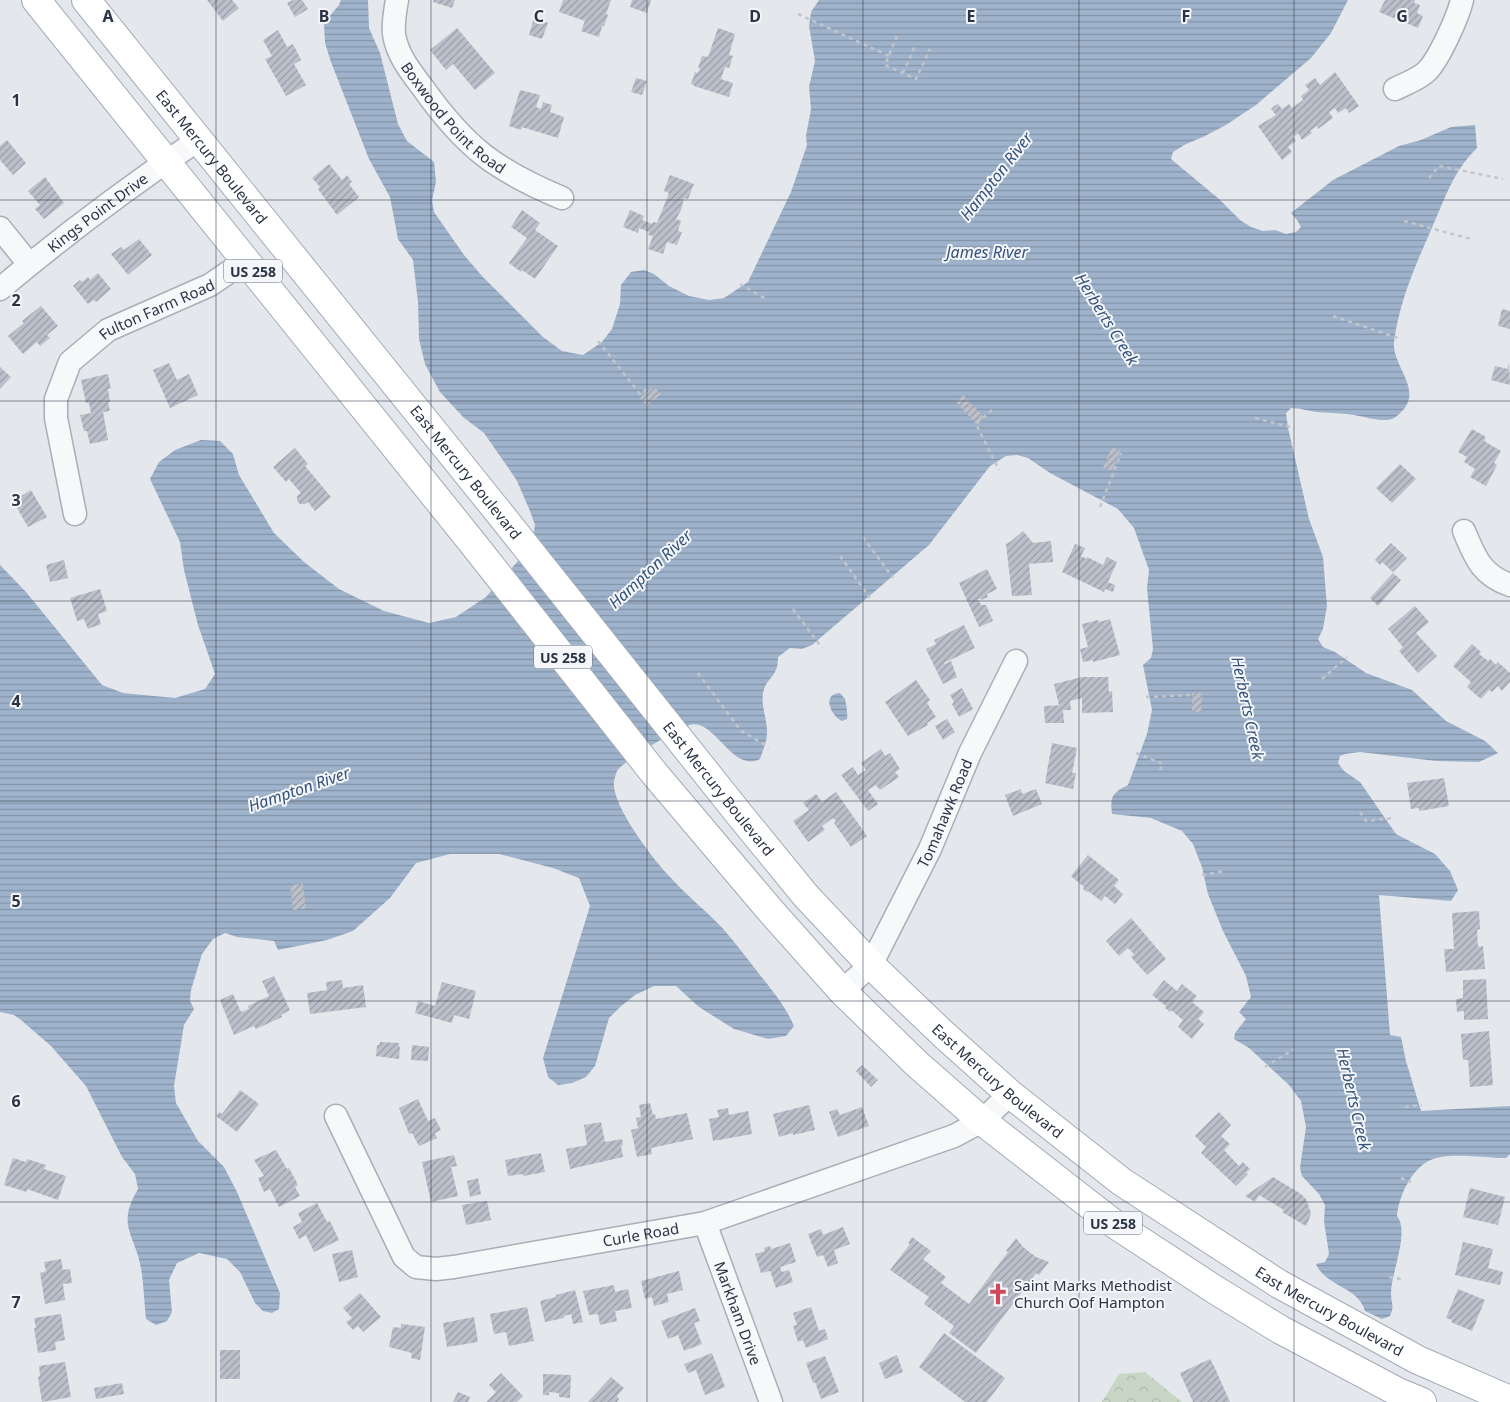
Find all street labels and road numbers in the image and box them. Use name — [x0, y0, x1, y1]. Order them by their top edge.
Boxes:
street label: Boxwood Point Road — [397, 58, 510, 178]
street label: East Mercury Boulevard — [152, 85, 272, 228]
street label: Kings Point Drive — [43, 168, 152, 257]
road number: US 258 — [224, 260, 282, 282]
street label: Fulton Farm Road — [94, 274, 218, 344]
street label: East Mercury Boulevard — [406, 401, 526, 543]
road number: US 258 — [534, 646, 592, 669]
street label: East Mercury Boulevard — [659, 717, 779, 860]
street label: Tomahawk Road — [912, 756, 977, 871]
street label: East Mercury Boulevard — [928, 1019, 1068, 1142]
road number: US 258 — [1084, 1212, 1142, 1234]
street label: Curle Road — [601, 1218, 681, 1251]
street label: Markham Drive — [710, 1258, 766, 1368]
street label: East Mercury Boulevard — [1252, 1261, 1407, 1360]

